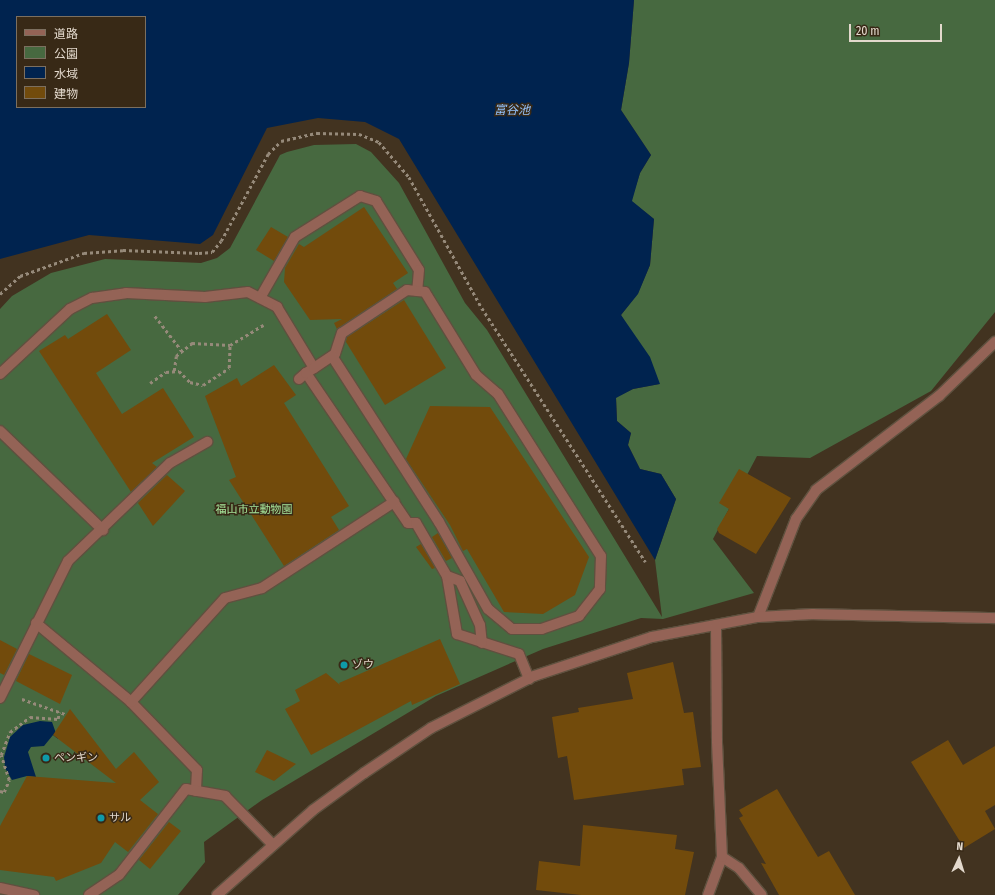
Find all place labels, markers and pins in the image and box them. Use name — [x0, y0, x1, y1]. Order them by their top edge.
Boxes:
place label: ゾウ — [352, 658, 374, 672]
marker: ゾウ — [339, 660, 349, 670]
place label: ペンギン — [54, 751, 98, 765]
marker: ペンギン — [41, 753, 51, 763]
place label: サル — [109, 811, 131, 825]
marker: サル — [96, 813, 106, 823]

